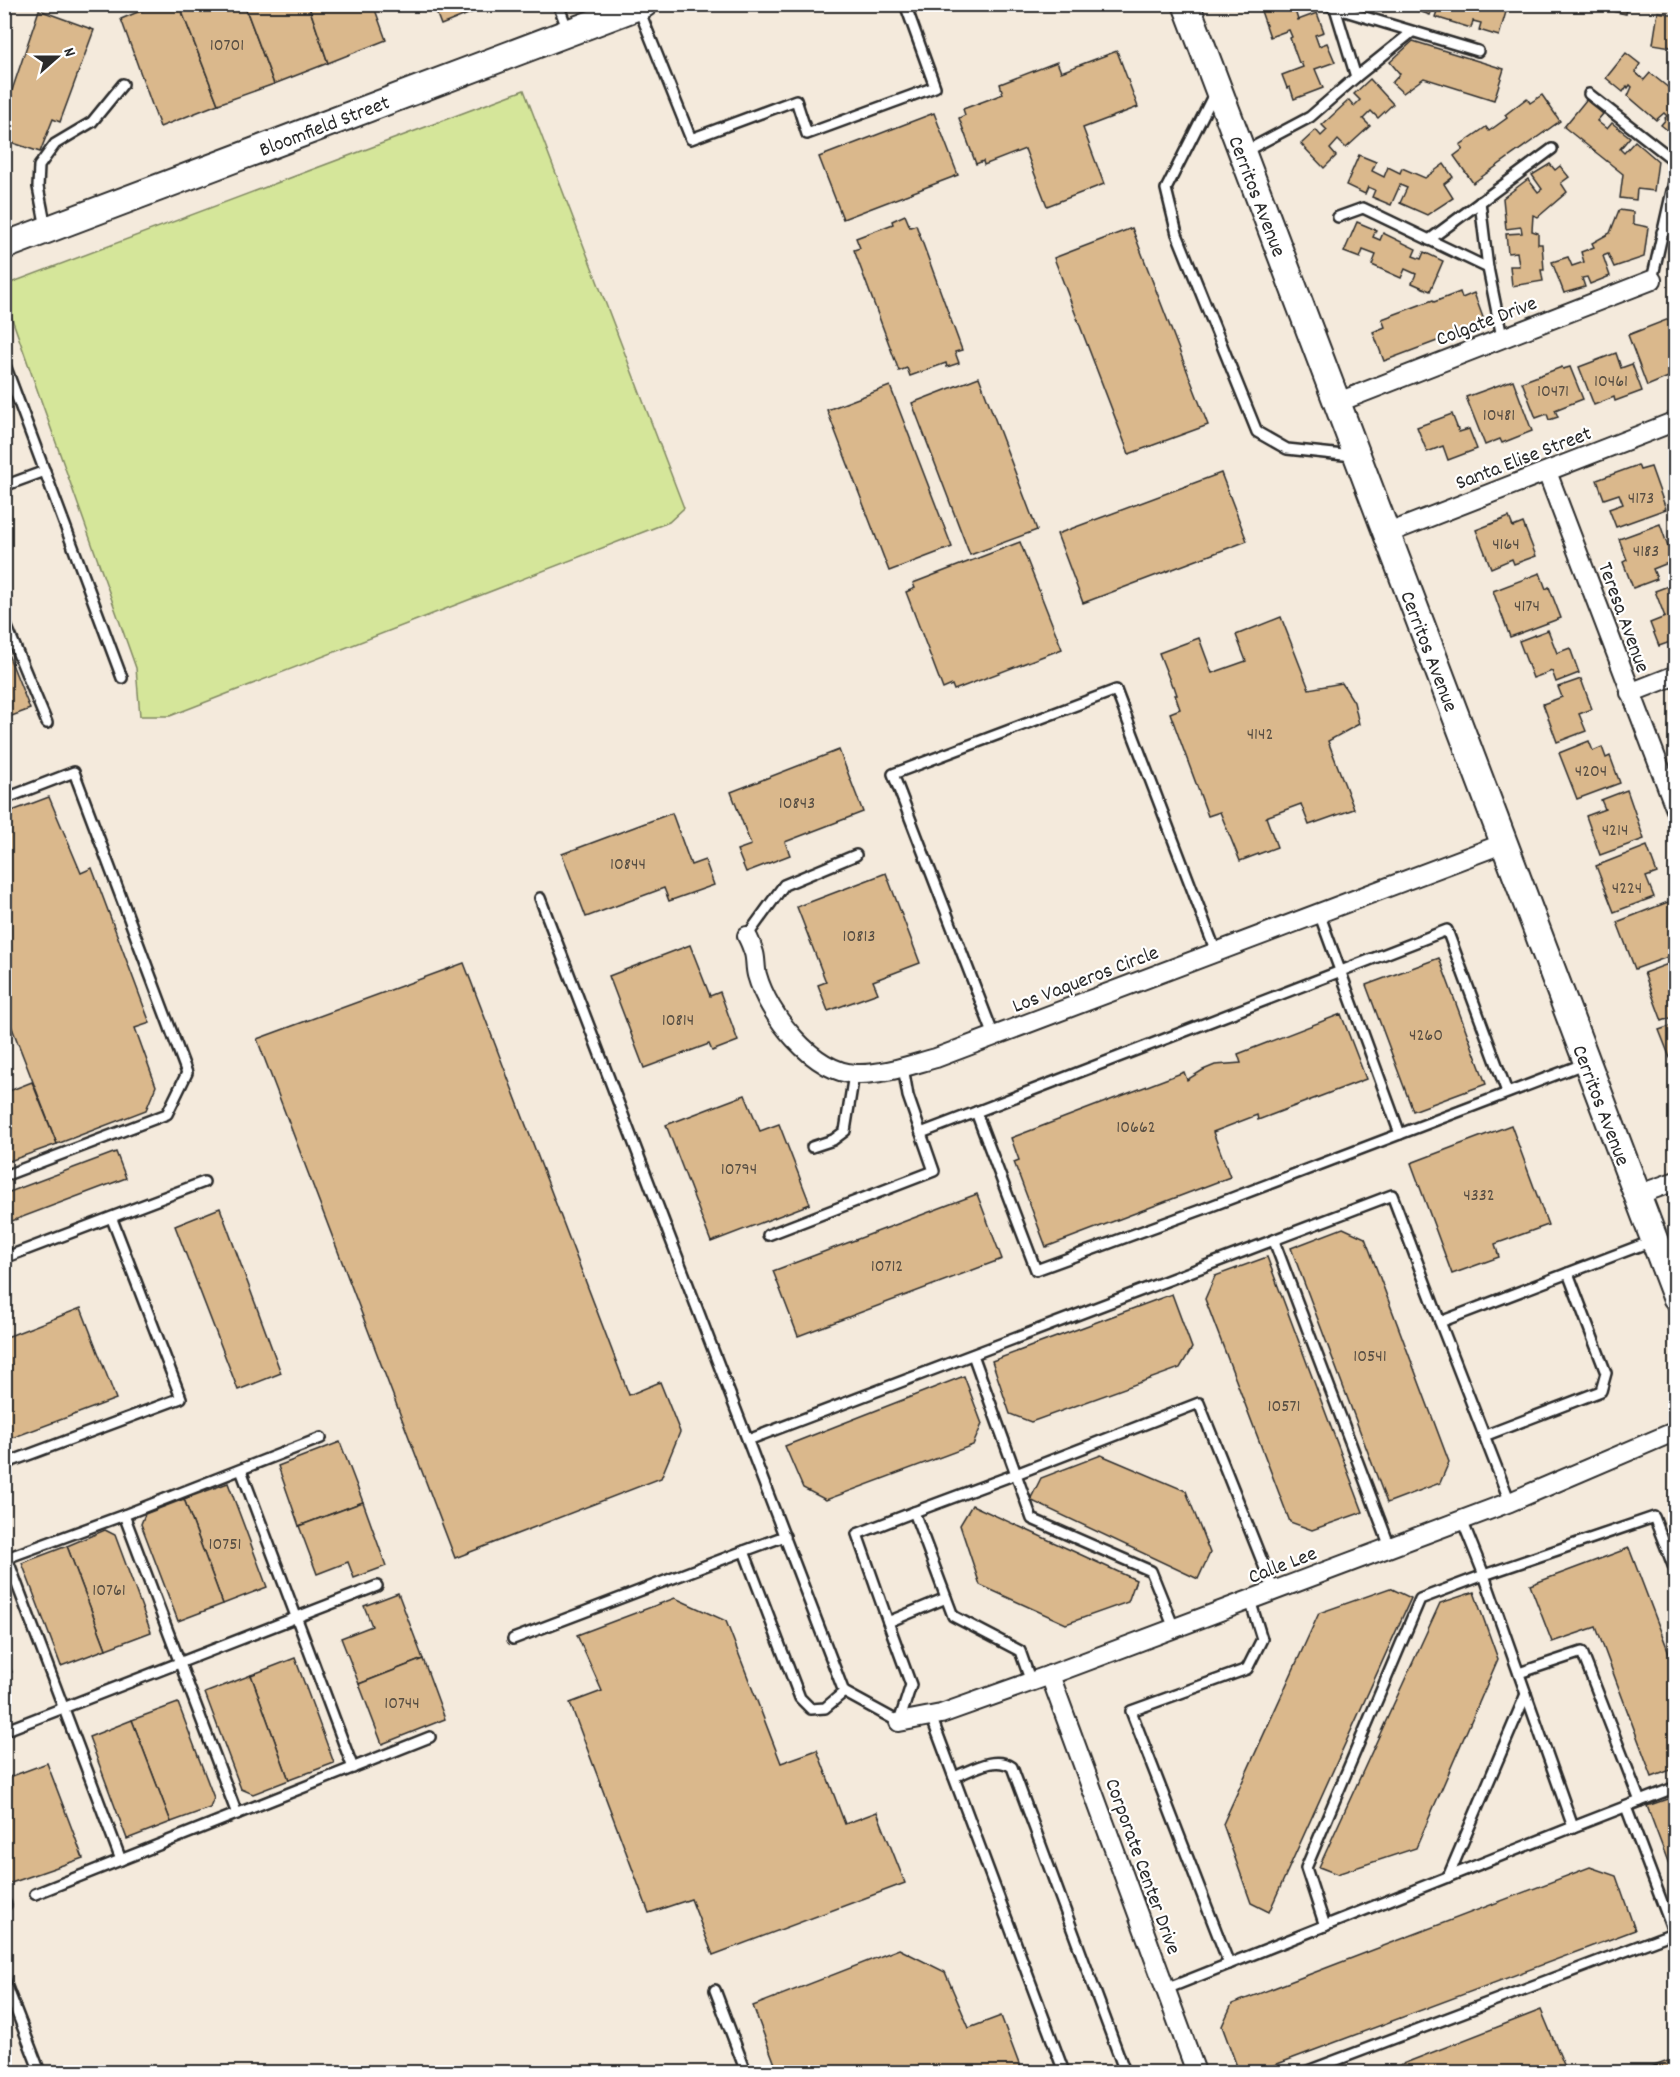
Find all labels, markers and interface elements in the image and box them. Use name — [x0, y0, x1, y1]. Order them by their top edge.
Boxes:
north arrow — [27, 27, 87, 87]
house number: 10701 — [210, 34, 244, 59]
text: N — [57, 45, 81, 60]
street label: Bloomfield Street — [255, 89, 395, 166]
street label: Cerritos Avenue — [1218, 132, 1292, 262]
street label: Colgate Drive — [1432, 290, 1542, 356]
house number: 10461 — [1594, 370, 1628, 395]
house number: 10471 — [1537, 380, 1569, 405]
house number: 10481 — [1483, 404, 1515, 429]
street label: Santa Elise Street — [1452, 420, 1597, 500]
house number: 4173 — [1628, 487, 1654, 512]
house number: 4164 — [1492, 533, 1520, 558]
house number: 4183 — [1633, 540, 1659, 565]
street label: Teresa Avenue — [1588, 559, 1656, 677]
street label: Cerritos Avenue — [1390, 587, 1464, 717]
house number: 4174 — [1514, 595, 1540, 620]
house number: 4142 — [1247, 723, 1273, 748]
house number: 4204 — [1575, 760, 1607, 785]
house number: 10843 — [779, 792, 815, 817]
house number: 4214 — [1602, 819, 1628, 844]
house number: 10844 — [610, 853, 646, 878]
house number: 4224 — [1612, 877, 1642, 902]
house number: 10813 — [843, 925, 875, 950]
street label: Los Vaqueros Circle — [1009, 939, 1164, 1023]
house number: 10814 — [662, 1009, 694, 1034]
house number: 4260 — [1409, 1024, 1443, 1049]
street label: Cerritos Avenue — [1562, 1041, 1636, 1171]
house number: 10662 — [1116, 1116, 1156, 1141]
house number: 10794 — [721, 1158, 757, 1183]
house number: 4332 — [1463, 1184, 1495, 1209]
house number: 10712 — [871, 1255, 903, 1280]
house number: 10541 — [1353, 1345, 1387, 1370]
house number: 10571 — [1268, 1395, 1300, 1420]
house number: 10751 — [209, 1533, 241, 1558]
street label: Calle Lee — [1244, 1540, 1322, 1594]
house number: 10761 — [92, 1579, 126, 1604]
house number: 10744 — [384, 1692, 420, 1717]
street label: Corporate Center Drive — [1095, 1775, 1187, 1959]

